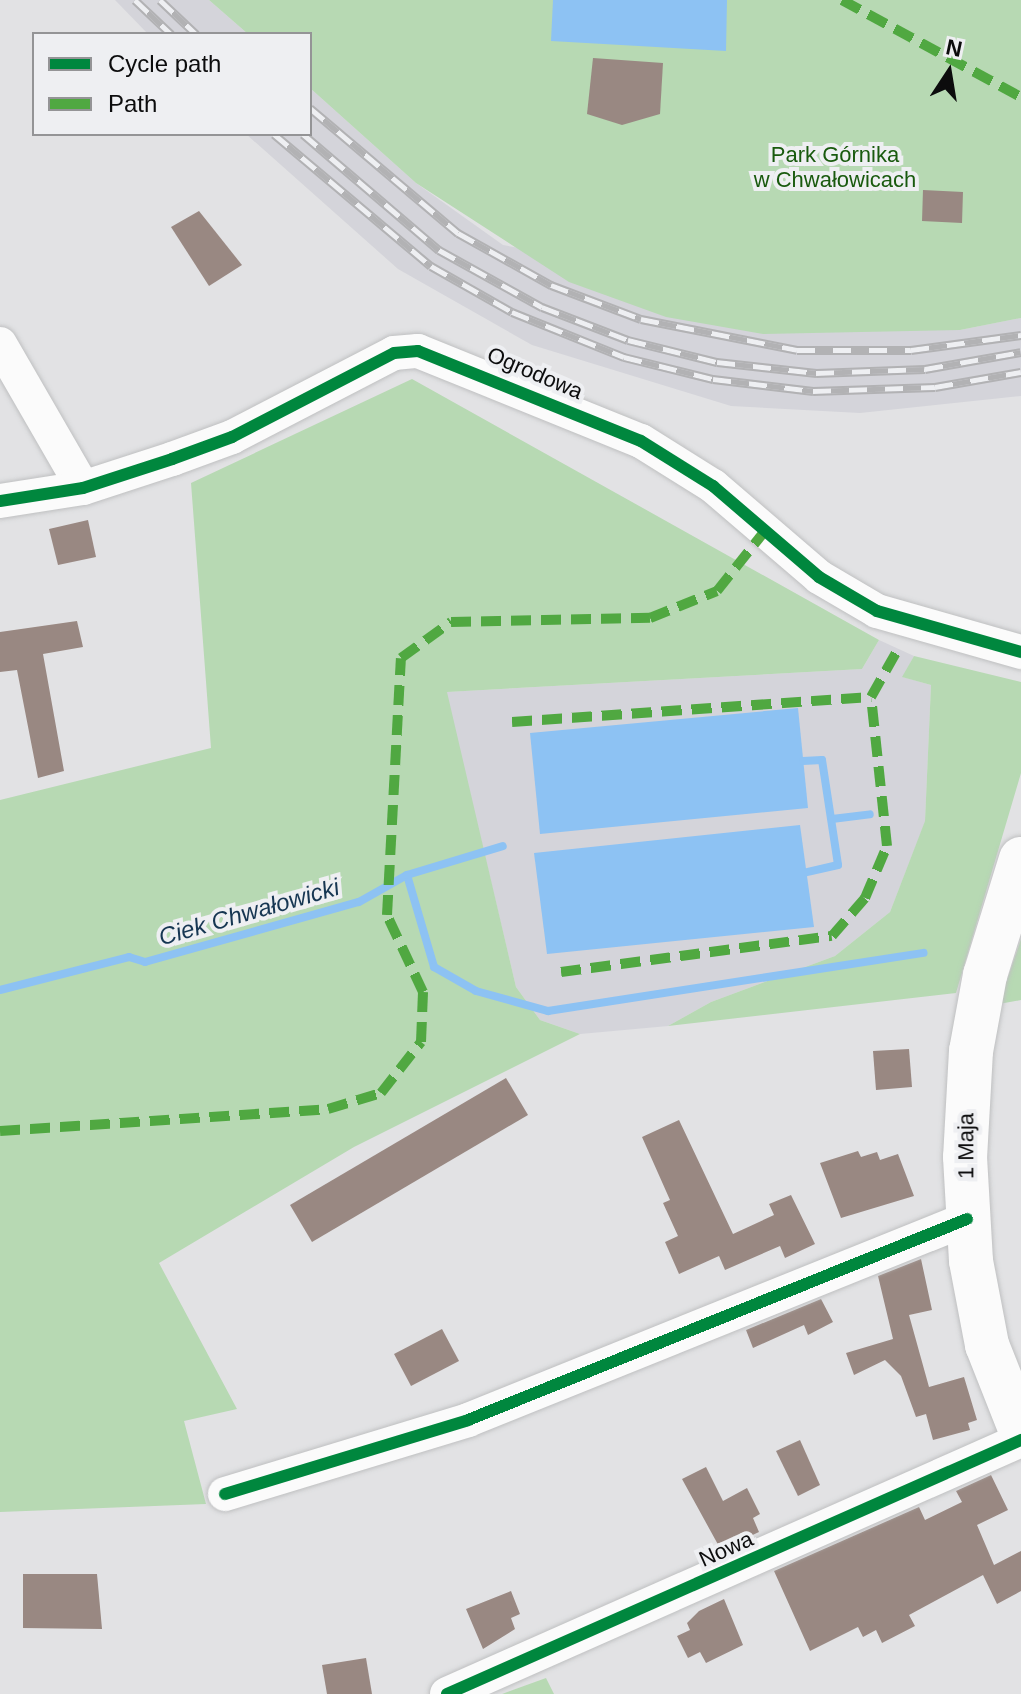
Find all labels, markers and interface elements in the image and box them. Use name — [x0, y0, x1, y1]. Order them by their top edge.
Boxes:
legend — [32, 32, 312, 136]
north arrow — [909, 32, 989, 112]
text: N — [944, 34, 964, 62]
text: Cycle path — [108, 50, 221, 77]
text: Path — [108, 90, 157, 117]
park label: Park Górnika w Chwałowicach — [754, 141, 916, 192]
street label: Ogrodowa — [483, 341, 587, 405]
water label: Ciek Chwałowicki — [155, 872, 343, 952]
street label: 1 Maja — [953, 1113, 979, 1179]
street label: Nowa — [695, 1526, 757, 1572]

